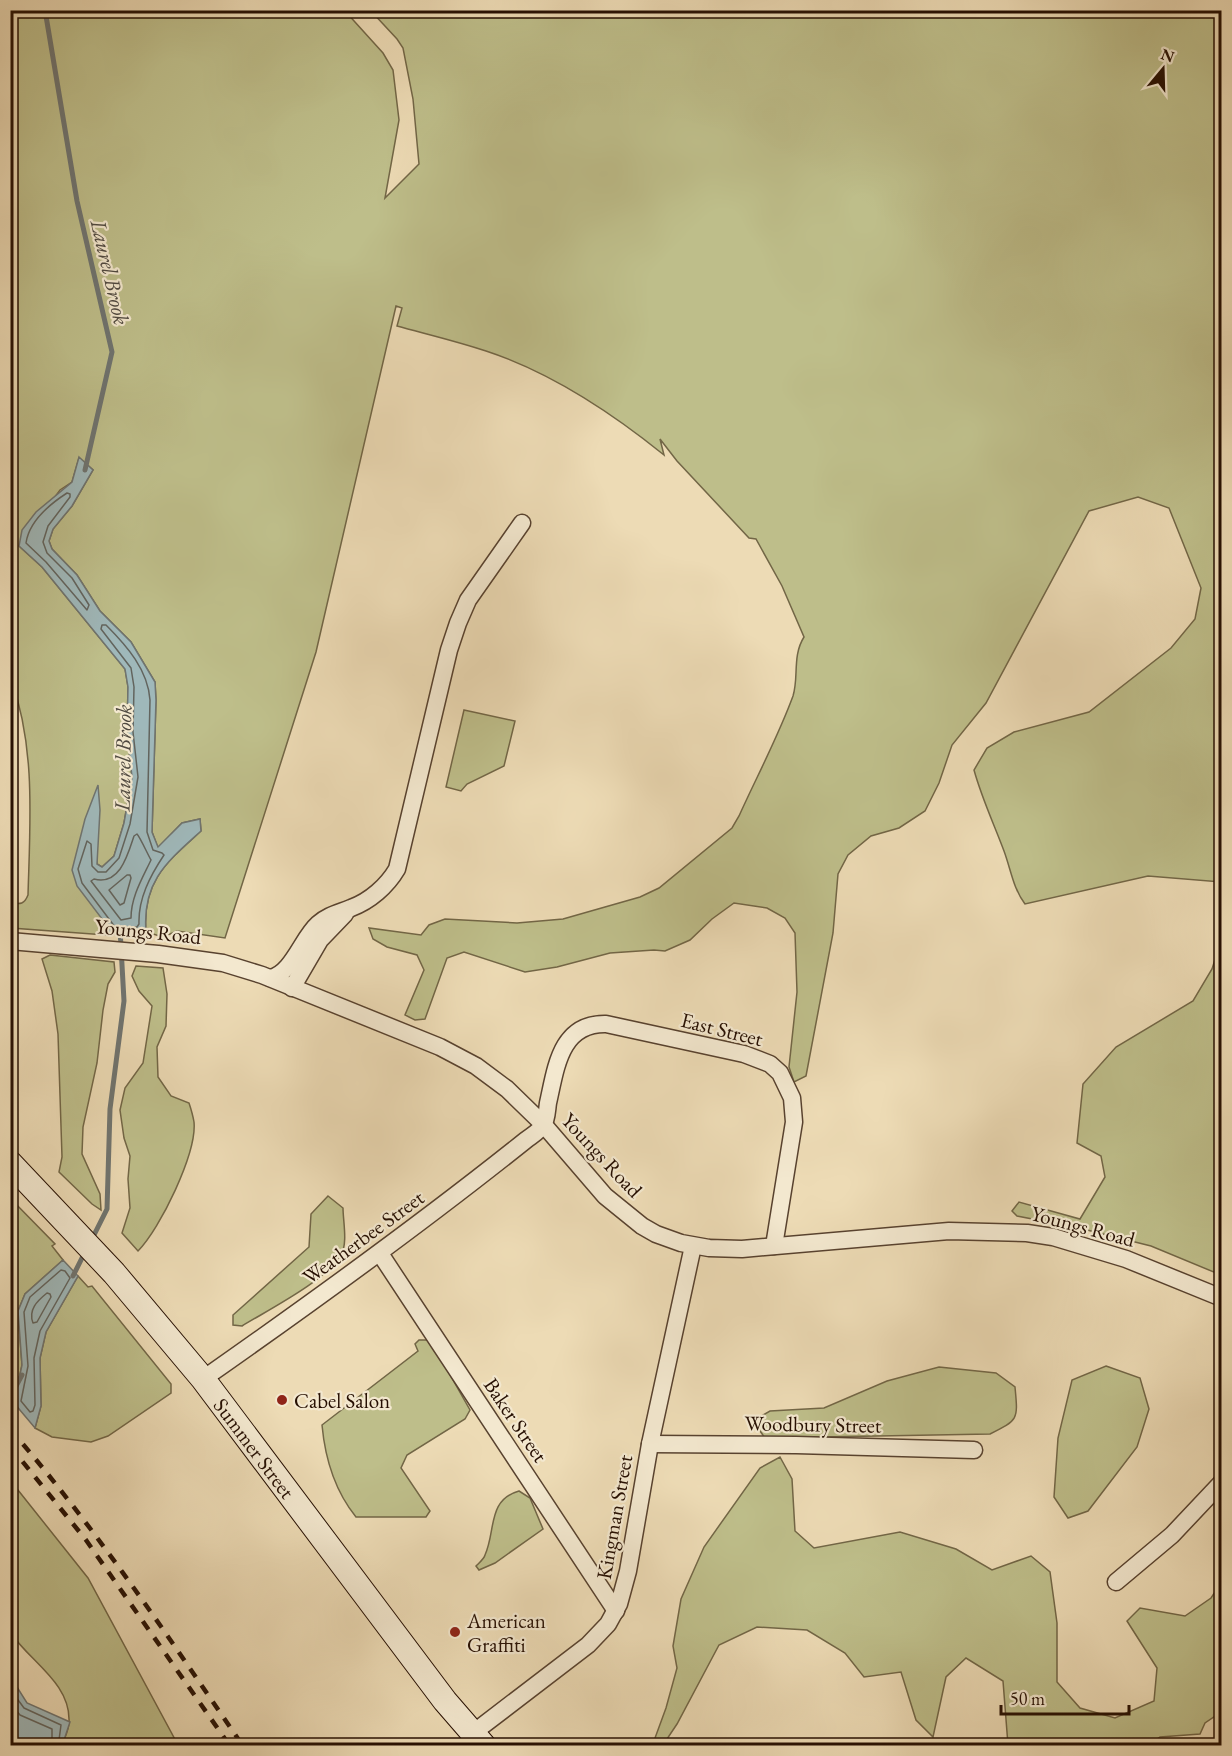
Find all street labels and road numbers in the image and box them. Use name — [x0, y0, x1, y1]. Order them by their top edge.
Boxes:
street label: Youngs Road — [94, 912, 203, 950]
street label: East Street — [678, 1006, 766, 1052]
street label: Youngs Road — [556, 1107, 648, 1203]
street label: Weatherbee Street — [297, 1184, 429, 1290]
street label: Youngs Road — [1028, 1199, 1138, 1253]
street label: Baker Street — [478, 1373, 554, 1468]
street label: Summer Street — [208, 1392, 302, 1504]
street label: Woodbury Street — [744, 1409, 882, 1439]
street label: Kingman Street — [590, 1452, 638, 1581]

